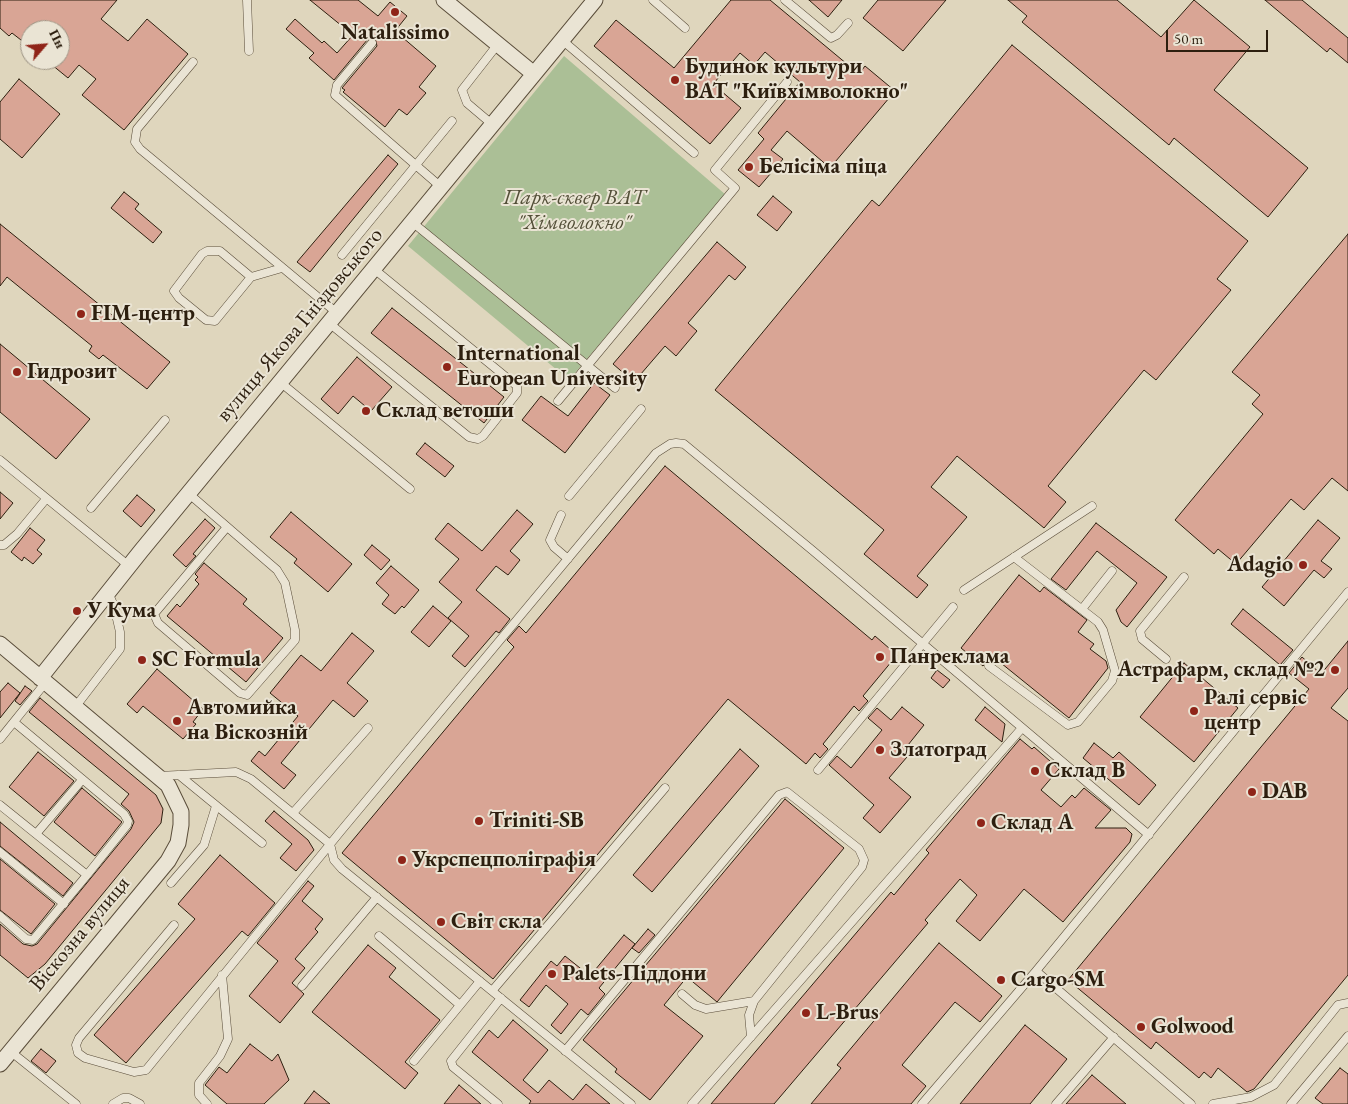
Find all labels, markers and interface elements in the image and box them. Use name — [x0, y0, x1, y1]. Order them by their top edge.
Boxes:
marker: Natalissimo — [389, 6, 401, 18]
north arrow — [20, 20, 70, 70]
place label: Natalissimo — [341, 20, 449, 46]
scale bar — [1168, 20, 1270, 52]
text: Пн — [45, 26, 70, 51]
text: 50 m — [1174, 29, 1203, 48]
place label: Будинок культури ВАТ "Київхімволокно" — [685, 54, 908, 106]
marker: Будинок культури ВАТ "Київхімволокно" — [669, 74, 681, 86]
place label: Белісіма піца — [759, 154, 887, 180]
marker: Белісіма піца — [743, 161, 755, 173]
park label: Парк-сквер ВАТ "Хімволокно" — [503, 185, 645, 236]
street label: вулиця Якова Гніздовського — [211, 223, 389, 427]
place label: FIM-центр — [91, 301, 195, 327]
marker: FIM-центр — [75, 308, 87, 320]
place label: International European University — [457, 341, 647, 392]
place label: Гидрозит — [27, 359, 117, 385]
marker: International European University — [441, 361, 453, 373]
marker: Гидрозит — [11, 366, 23, 378]
place label: Склад ветоши — [376, 398, 514, 424]
marker: Склад ветоши — [360, 405, 372, 417]
place label: Adagio — [1227, 552, 1293, 578]
marker: Adagio — [1297, 559, 1309, 571]
place label: У Кума — [87, 598, 156, 624]
marker: У Кума — [71, 605, 83, 617]
place label: Панреклама — [890, 644, 1009, 670]
place label: SC Formula — [152, 647, 261, 673]
marker: Панреклама — [874, 651, 886, 663]
marker: SC Formula — [136, 654, 148, 666]
place label: Астрафарм, склад №2 — [1117, 657, 1325, 683]
marker: Астрафарм, склад №2 — [1329, 664, 1341, 676]
place label: Ралі сервіс центр — [1204, 685, 1307, 736]
place label: Автомийка на Віскозній — [187, 695, 308, 746]
marker: Ралі сервіс центр — [1188, 705, 1200, 717]
marker: Автомийка на Віскозній — [171, 715, 183, 727]
place label: Златоград — [890, 737, 987, 763]
marker: Златоград — [874, 744, 886, 756]
place label: Склад B — [1045, 758, 1125, 784]
marker: Склад B — [1029, 765, 1041, 777]
place label: DAB — [1262, 779, 1307, 805]
marker: DAB — [1246, 786, 1258, 798]
place label: Triniti-SB — [489, 808, 584, 834]
place label: Склад A — [991, 810, 1073, 836]
marker: Triniti-SB — [473, 815, 485, 827]
marker: Склад A — [975, 817, 987, 829]
place label: Укрспецполіграфія — [412, 847, 596, 873]
marker: Укрспецполіграфія — [396, 854, 408, 866]
street label: Віскозна вулиця — [24, 871, 136, 997]
place label: Світ скла — [451, 909, 542, 935]
marker: Світ скла — [435, 916, 447, 928]
place label: Palets-Піддони — [562, 961, 706, 987]
place label: Cargo-SM — [1011, 967, 1105, 993]
marker: Palets-Піддони — [546, 968, 558, 980]
marker: Cargo-SM — [995, 974, 1007, 986]
place label: L-Brus — [816, 1000, 879, 1026]
marker: L-Brus — [800, 1007, 812, 1019]
place label: Golwood — [1151, 1014, 1234, 1040]
marker: Golwood — [1135, 1021, 1147, 1033]

